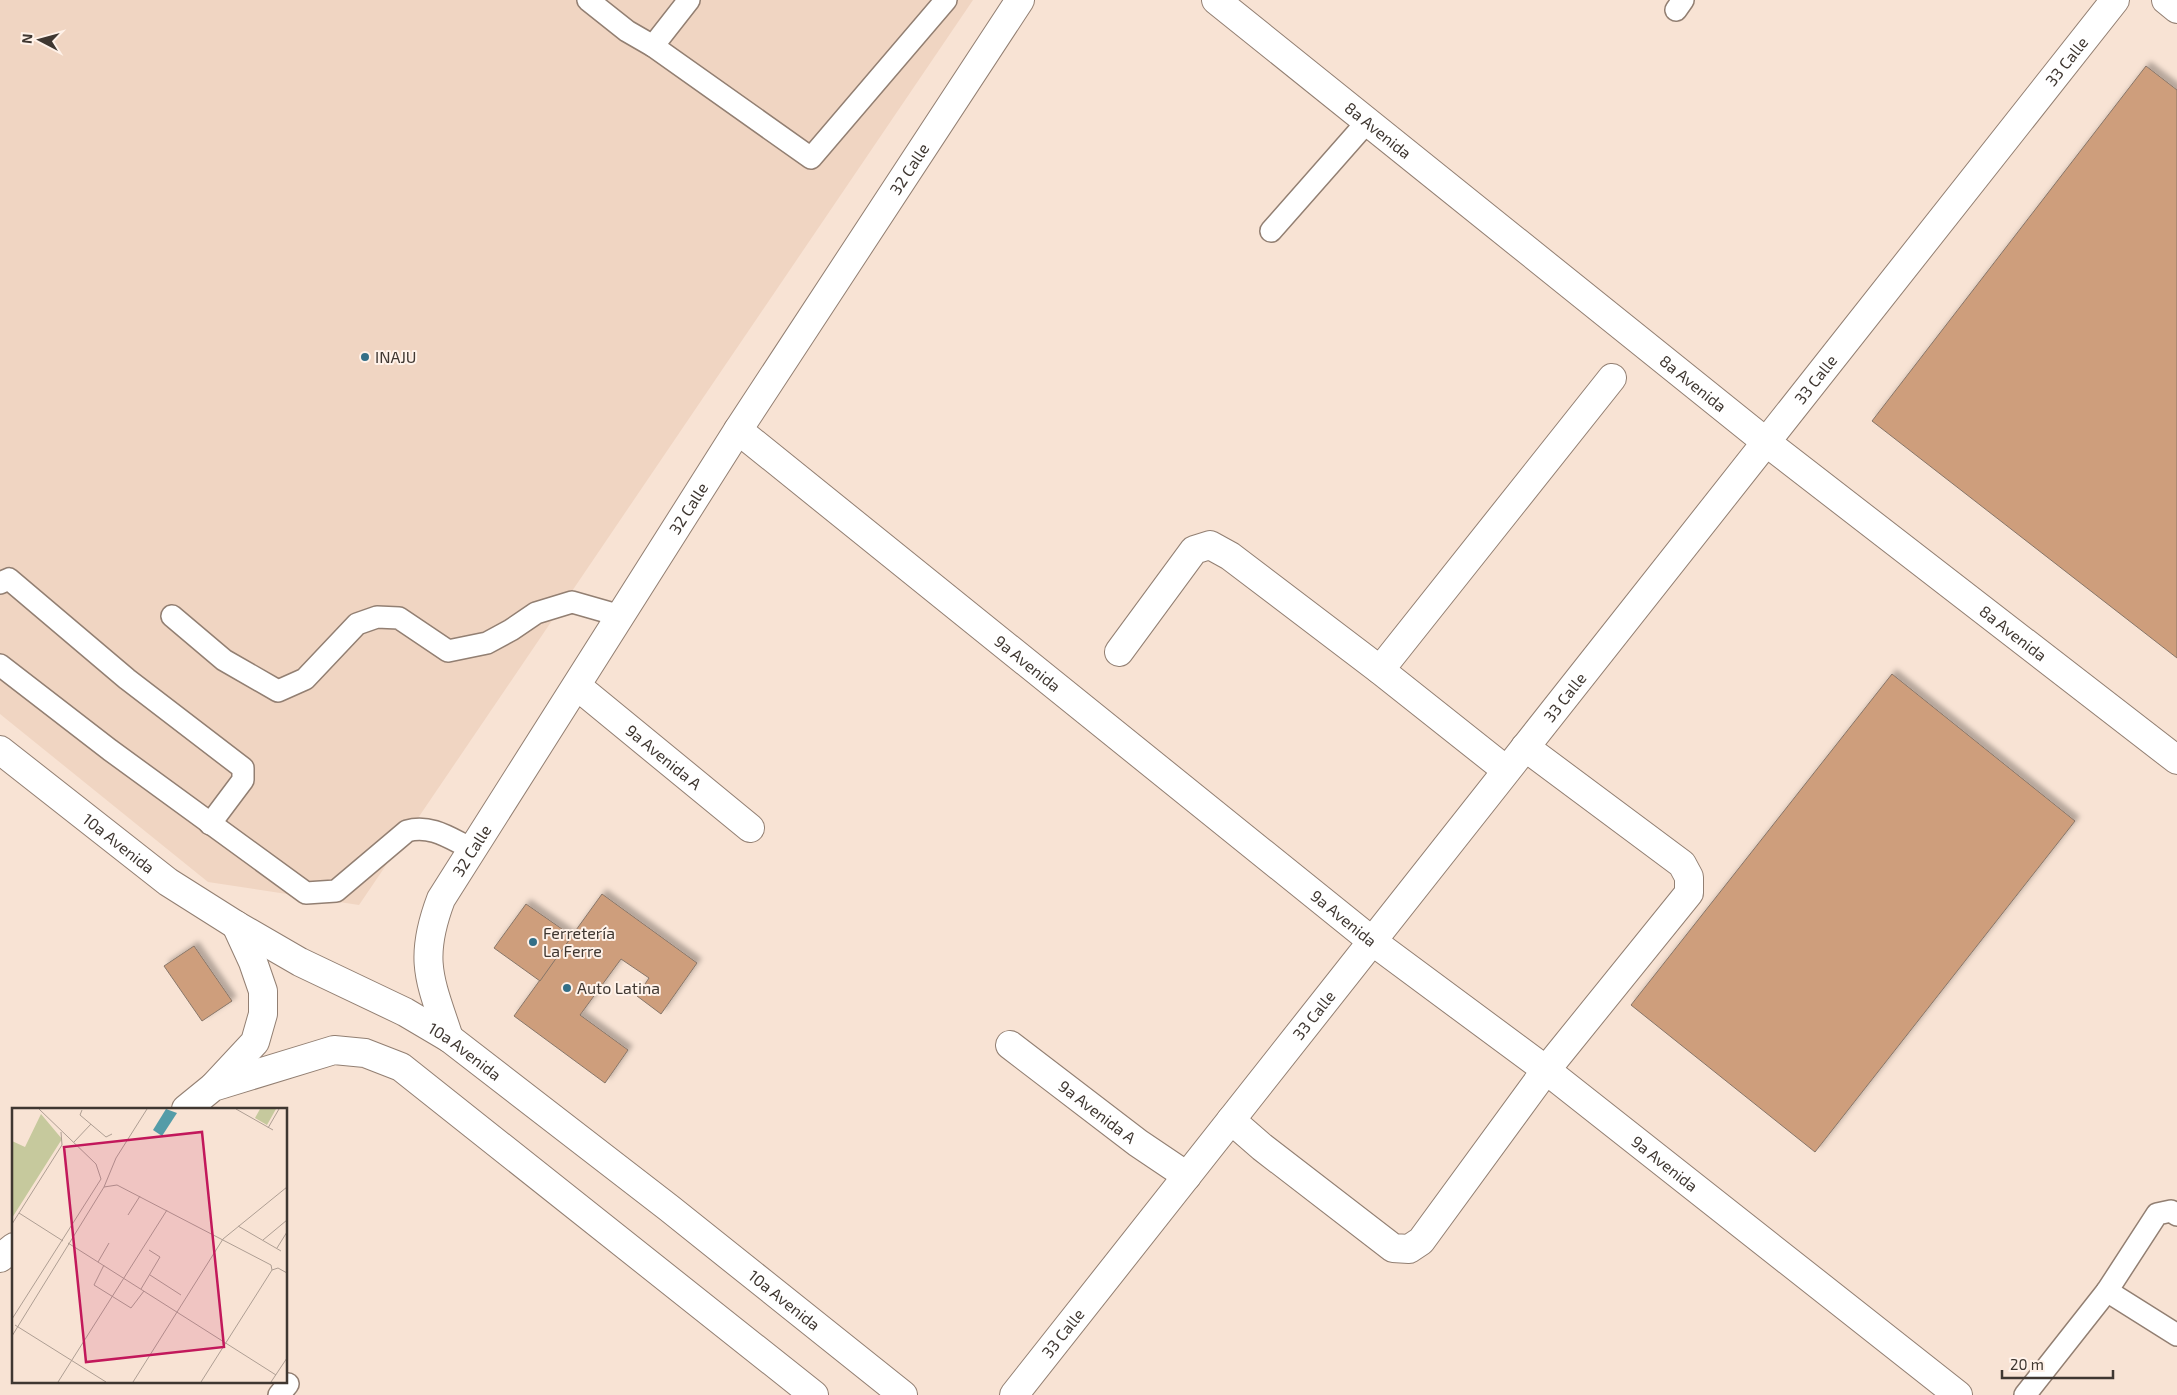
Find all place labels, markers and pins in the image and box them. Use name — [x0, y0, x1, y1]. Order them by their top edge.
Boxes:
place label: INAJU — [375, 347, 417, 366]
marker: INAJU — [359, 351, 371, 363]
place label: Ferretería La Ferre — [543, 923, 615, 960]
marker: Ferretería La Ferre — [527, 936, 539, 948]
place label: Auto Latina — [577, 978, 660, 997]
marker: Auto Latina — [561, 982, 573, 994]

